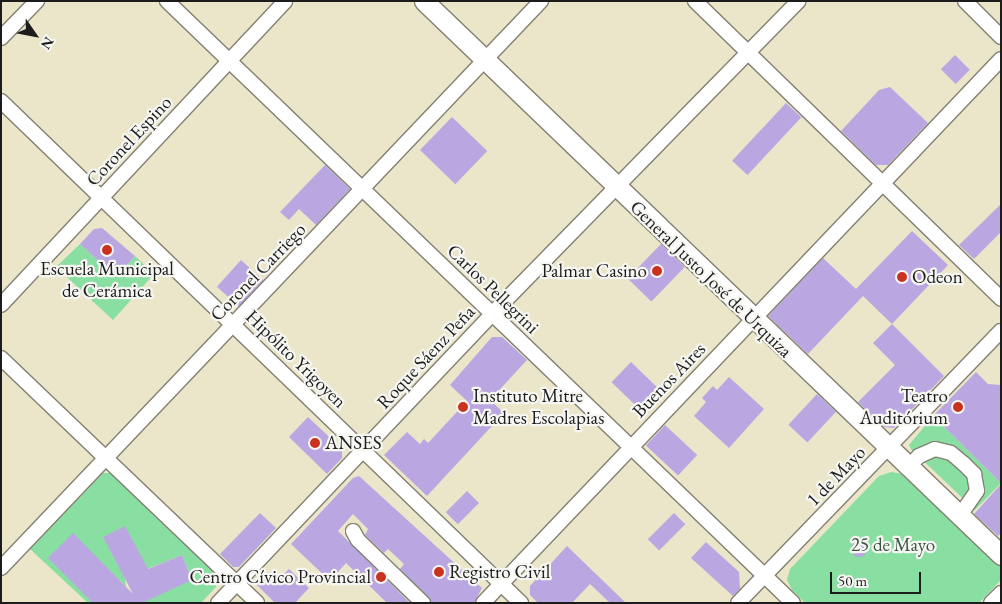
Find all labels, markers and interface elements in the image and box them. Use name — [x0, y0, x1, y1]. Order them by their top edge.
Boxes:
north arrow — [10, 10, 60, 60]
text: N — [37, 34, 58, 53]
street label: Coronel Espino — [81, 91, 177, 191]
street label: General Justo José de Urquiza — [625, 196, 797, 362]
street label: Coronel Carriego — [205, 218, 311, 326]
street label: Carlos Pellegrini — [442, 240, 544, 338]
marker: Escuela Municipal de Cerámica — [101, 244, 113, 256]
place label: Escuela Municipal de Cerámica — [40, 258, 174, 302]
place label: Palmar Casino — [542, 260, 647, 282]
marker: Palmar Casino — [651, 265, 663, 277]
place label: Odeon — [912, 266, 963, 288]
marker: Odeon — [896, 271, 908, 283]
street label: Roque Sáenz Peña — [372, 300, 480, 414]
street label: Hipólito Yrigoyen — [241, 305, 351, 413]
street label: Buenos Aires — [628, 338, 710, 422]
place label: Instituto Mitre Madres Escolapias — [473, 385, 604, 429]
place label: Teatro Auditórium — [859, 385, 948, 429]
marker: Instituto Mitre Madres Escolapias — [457, 401, 469, 413]
marker: Teatro Auditórium — [952, 401, 964, 413]
place label: ANSES — [325, 432, 382, 454]
marker: ANSES — [309, 437, 321, 449]
street label: 1 de Mayo — [802, 441, 870, 511]
park label: 25 de Mayo — [851, 534, 935, 556]
place label: Registro Civil — [449, 561, 550, 583]
scale bar — [832, 562, 923, 594]
place label: Centro Cívico Provincial — [189, 566, 371, 588]
marker: Registro Civil — [433, 566, 445, 578]
marker: Centro Cívico Provincial — [375, 571, 387, 583]
text: 50 m — [838, 571, 867, 590]

